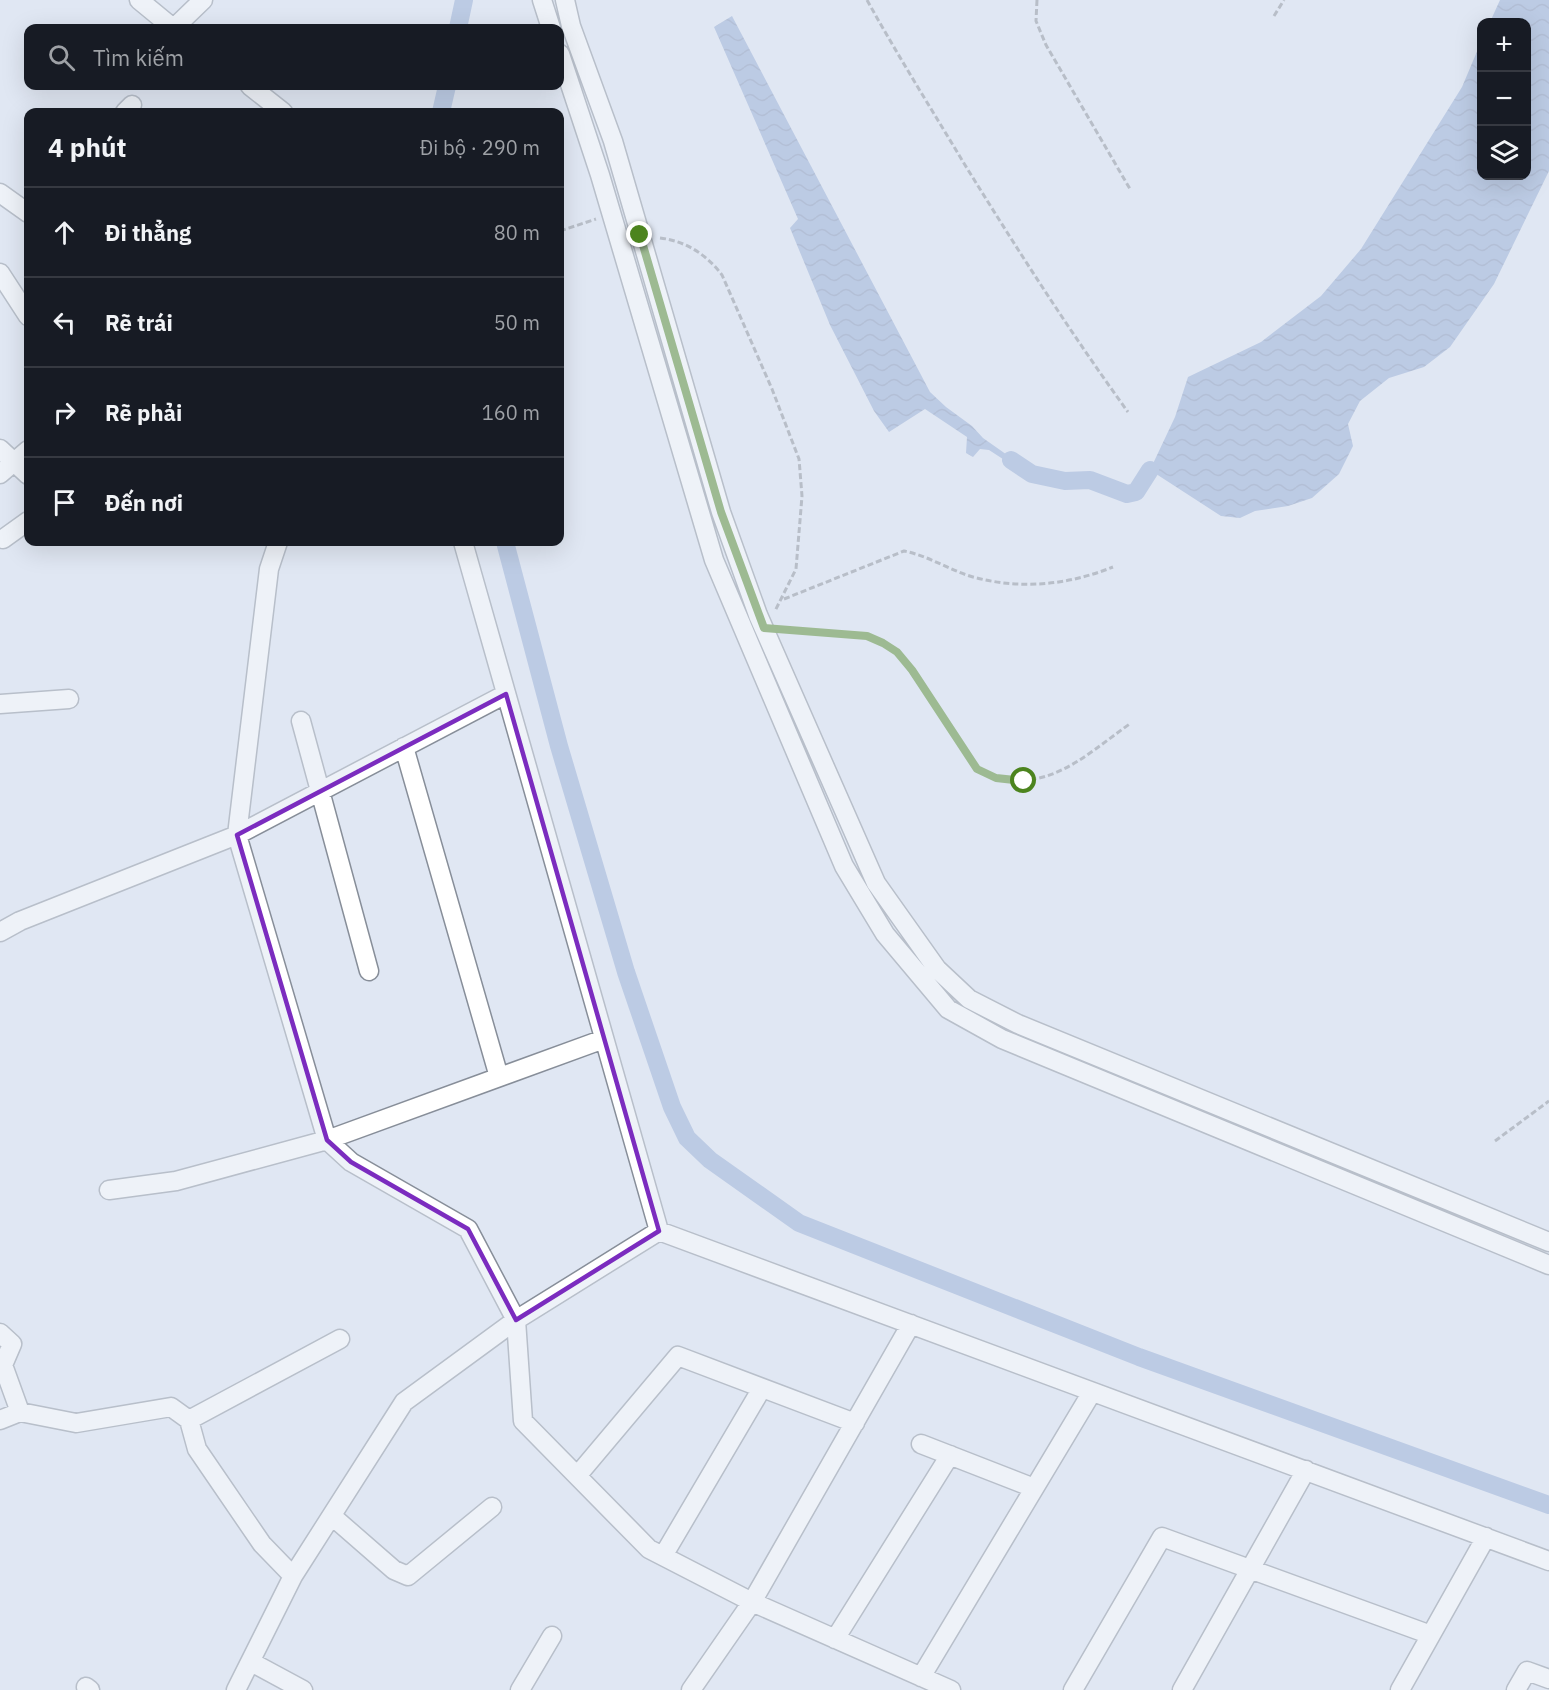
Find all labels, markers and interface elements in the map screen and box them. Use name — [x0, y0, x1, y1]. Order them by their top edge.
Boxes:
map controls — [1477, 18, 1531, 180]
button: + — [1477, 18, 1531, 72]
search box — [24, 24, 564, 90]
icon: search — [45, 41, 78, 74]
text: Tìm kiếm — [93, 43, 184, 72]
button: − — [1477, 72, 1531, 126]
button: layers — [1477, 126, 1531, 180]
text: 4 phút — [48, 130, 127, 164]
text: Đi bộ · 290 m — [420, 134, 540, 161]
icon: ahead — [48, 216, 81, 249]
text: Đi thẳng — [105, 218, 191, 247]
text: 80 m — [494, 219, 540, 246]
route end — [626, 221, 652, 247]
icon: left — [48, 306, 81, 339]
text: Rẽ trái — [105, 308, 173, 337]
text: 50 m — [494, 309, 540, 336]
icon: right — [48, 396, 81, 429]
text: Rẽ phải — [105, 398, 182, 427]
text: 160 m — [482, 399, 540, 426]
icon: arrive — [48, 486, 81, 519]
text: Đến nơi — [105, 488, 183, 517]
route start — [1010, 767, 1036, 793]

